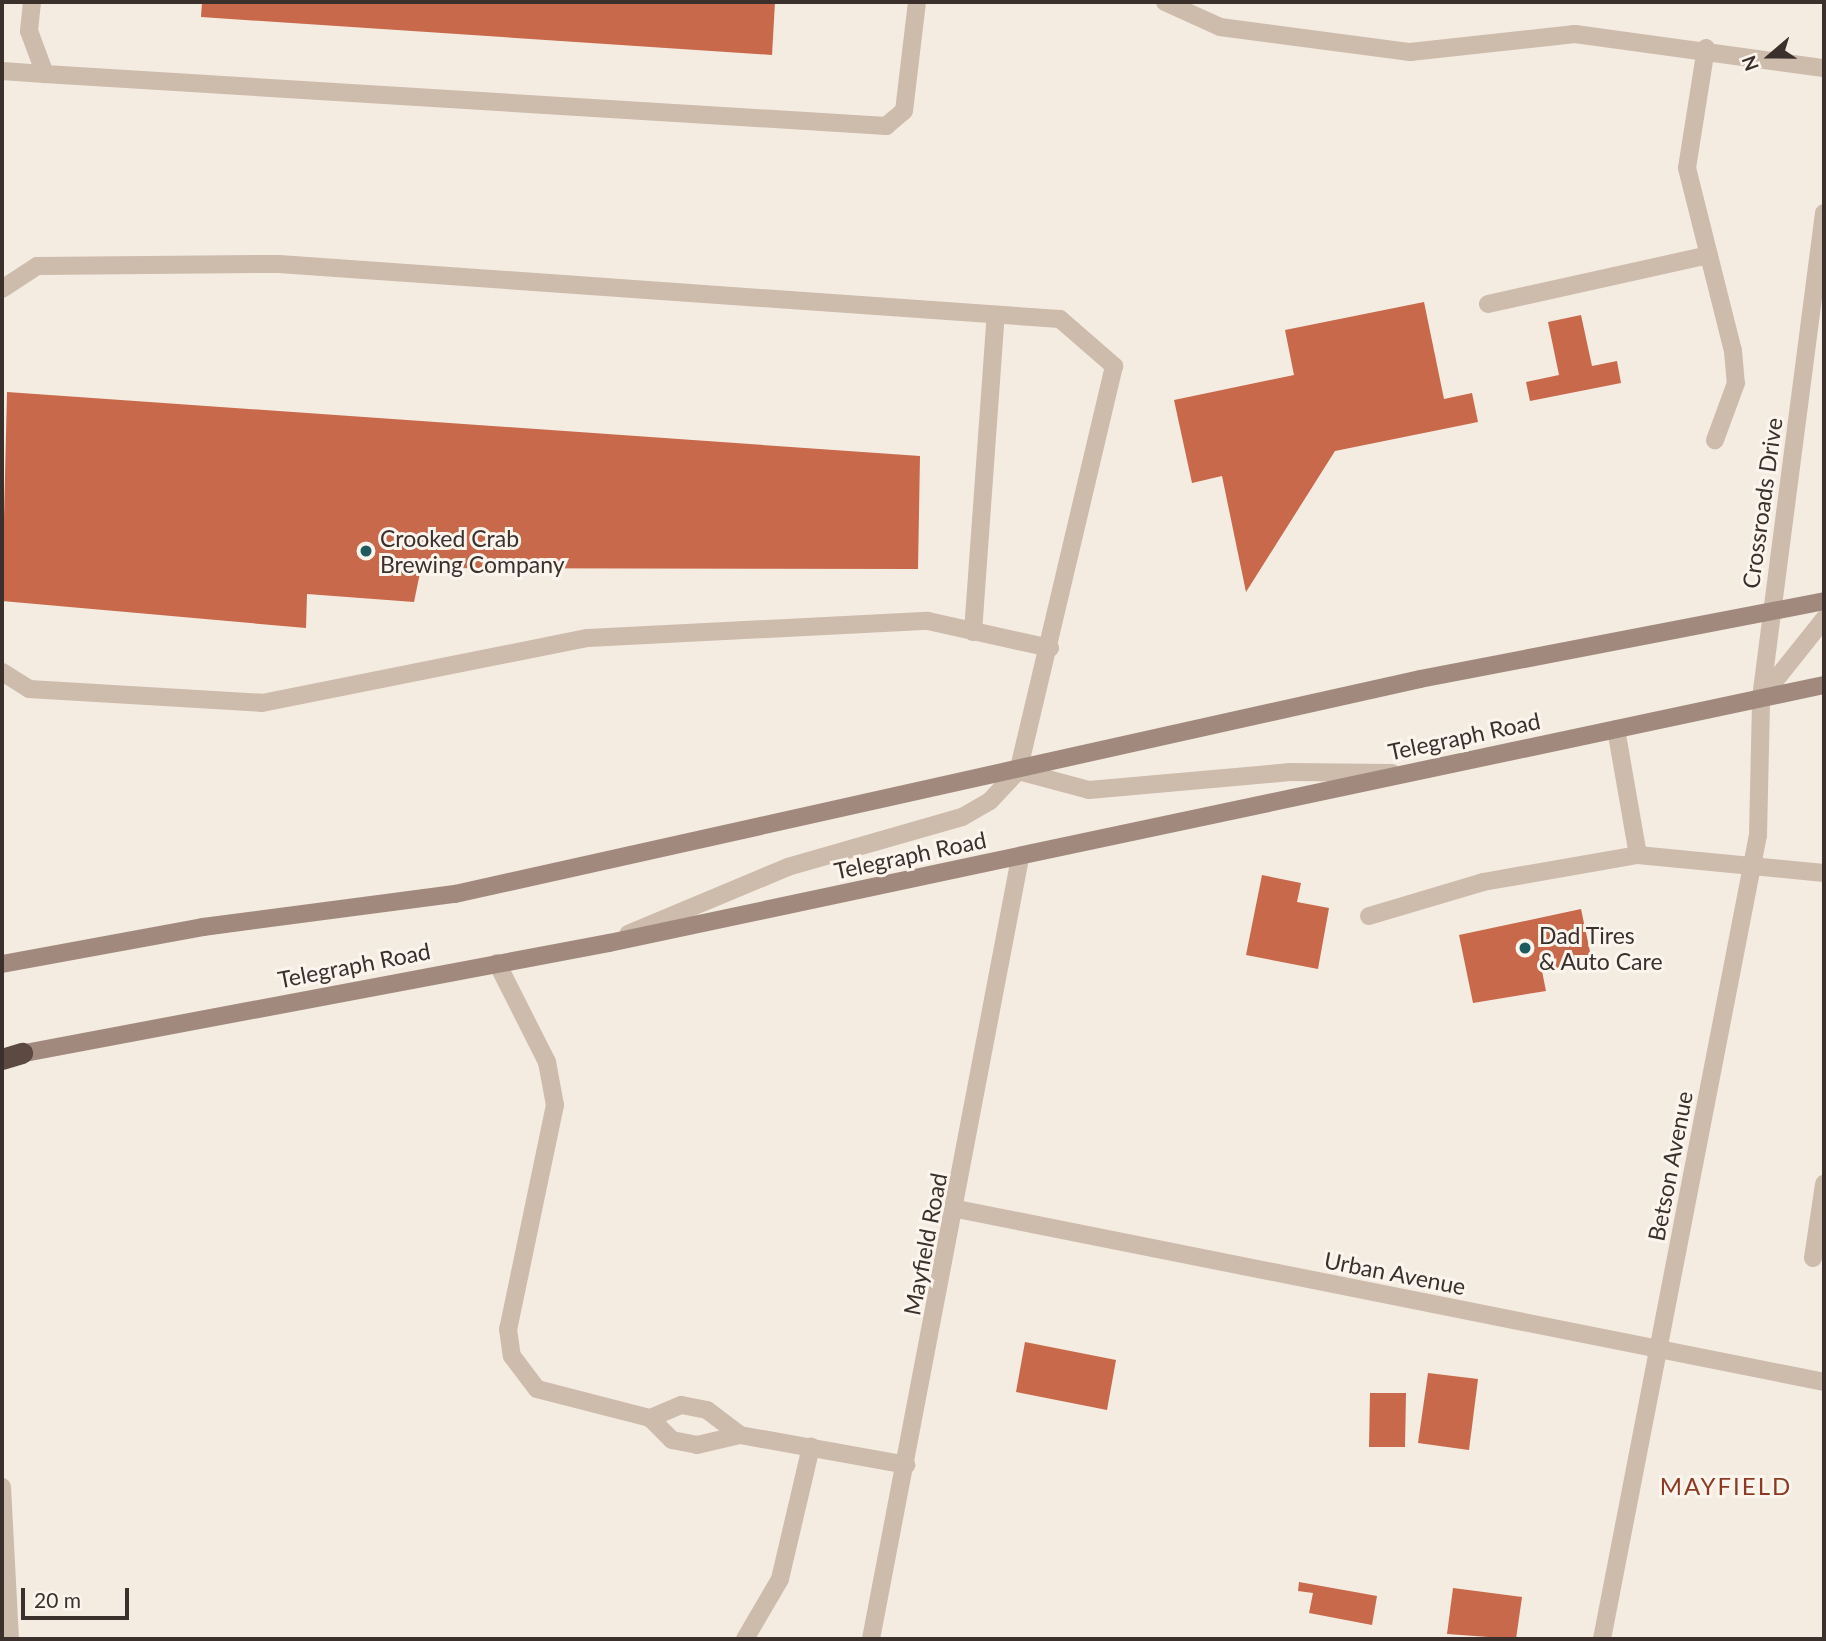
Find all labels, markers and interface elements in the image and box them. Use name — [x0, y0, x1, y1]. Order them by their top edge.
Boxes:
north arrow — [1735, 21, 1805, 91]
text: N — [1736, 53, 1763, 74]
street label: Crossroads Drive — [1736, 416, 1788, 590]
place label: Crooked Crab Brewing Company — [380, 524, 565, 578]
marker: Crooked Crab Brewing Company — [358, 543, 374, 559]
street label: Telegraph Road — [1385, 706, 1543, 766]
street label: Telegraph Road — [831, 825, 989, 885]
place label: Dad Tires & Auto Care — [1539, 921, 1663, 975]
street label: Telegraph Road — [275, 937, 433, 993]
marker: Dad Tires & Auto Care — [1517, 940, 1533, 956]
street label: Betson Avenue — [1642, 1088, 1698, 1244]
street label: Mayfield Road — [898, 1170, 952, 1318]
street label: Urban Avenue — [1322, 1246, 1468, 1300]
district label: MAYFIELD — [1661, 1472, 1791, 1500]
scale bar — [24, 1574, 133, 1618]
text: 20 m — [34, 1587, 81, 1612]

